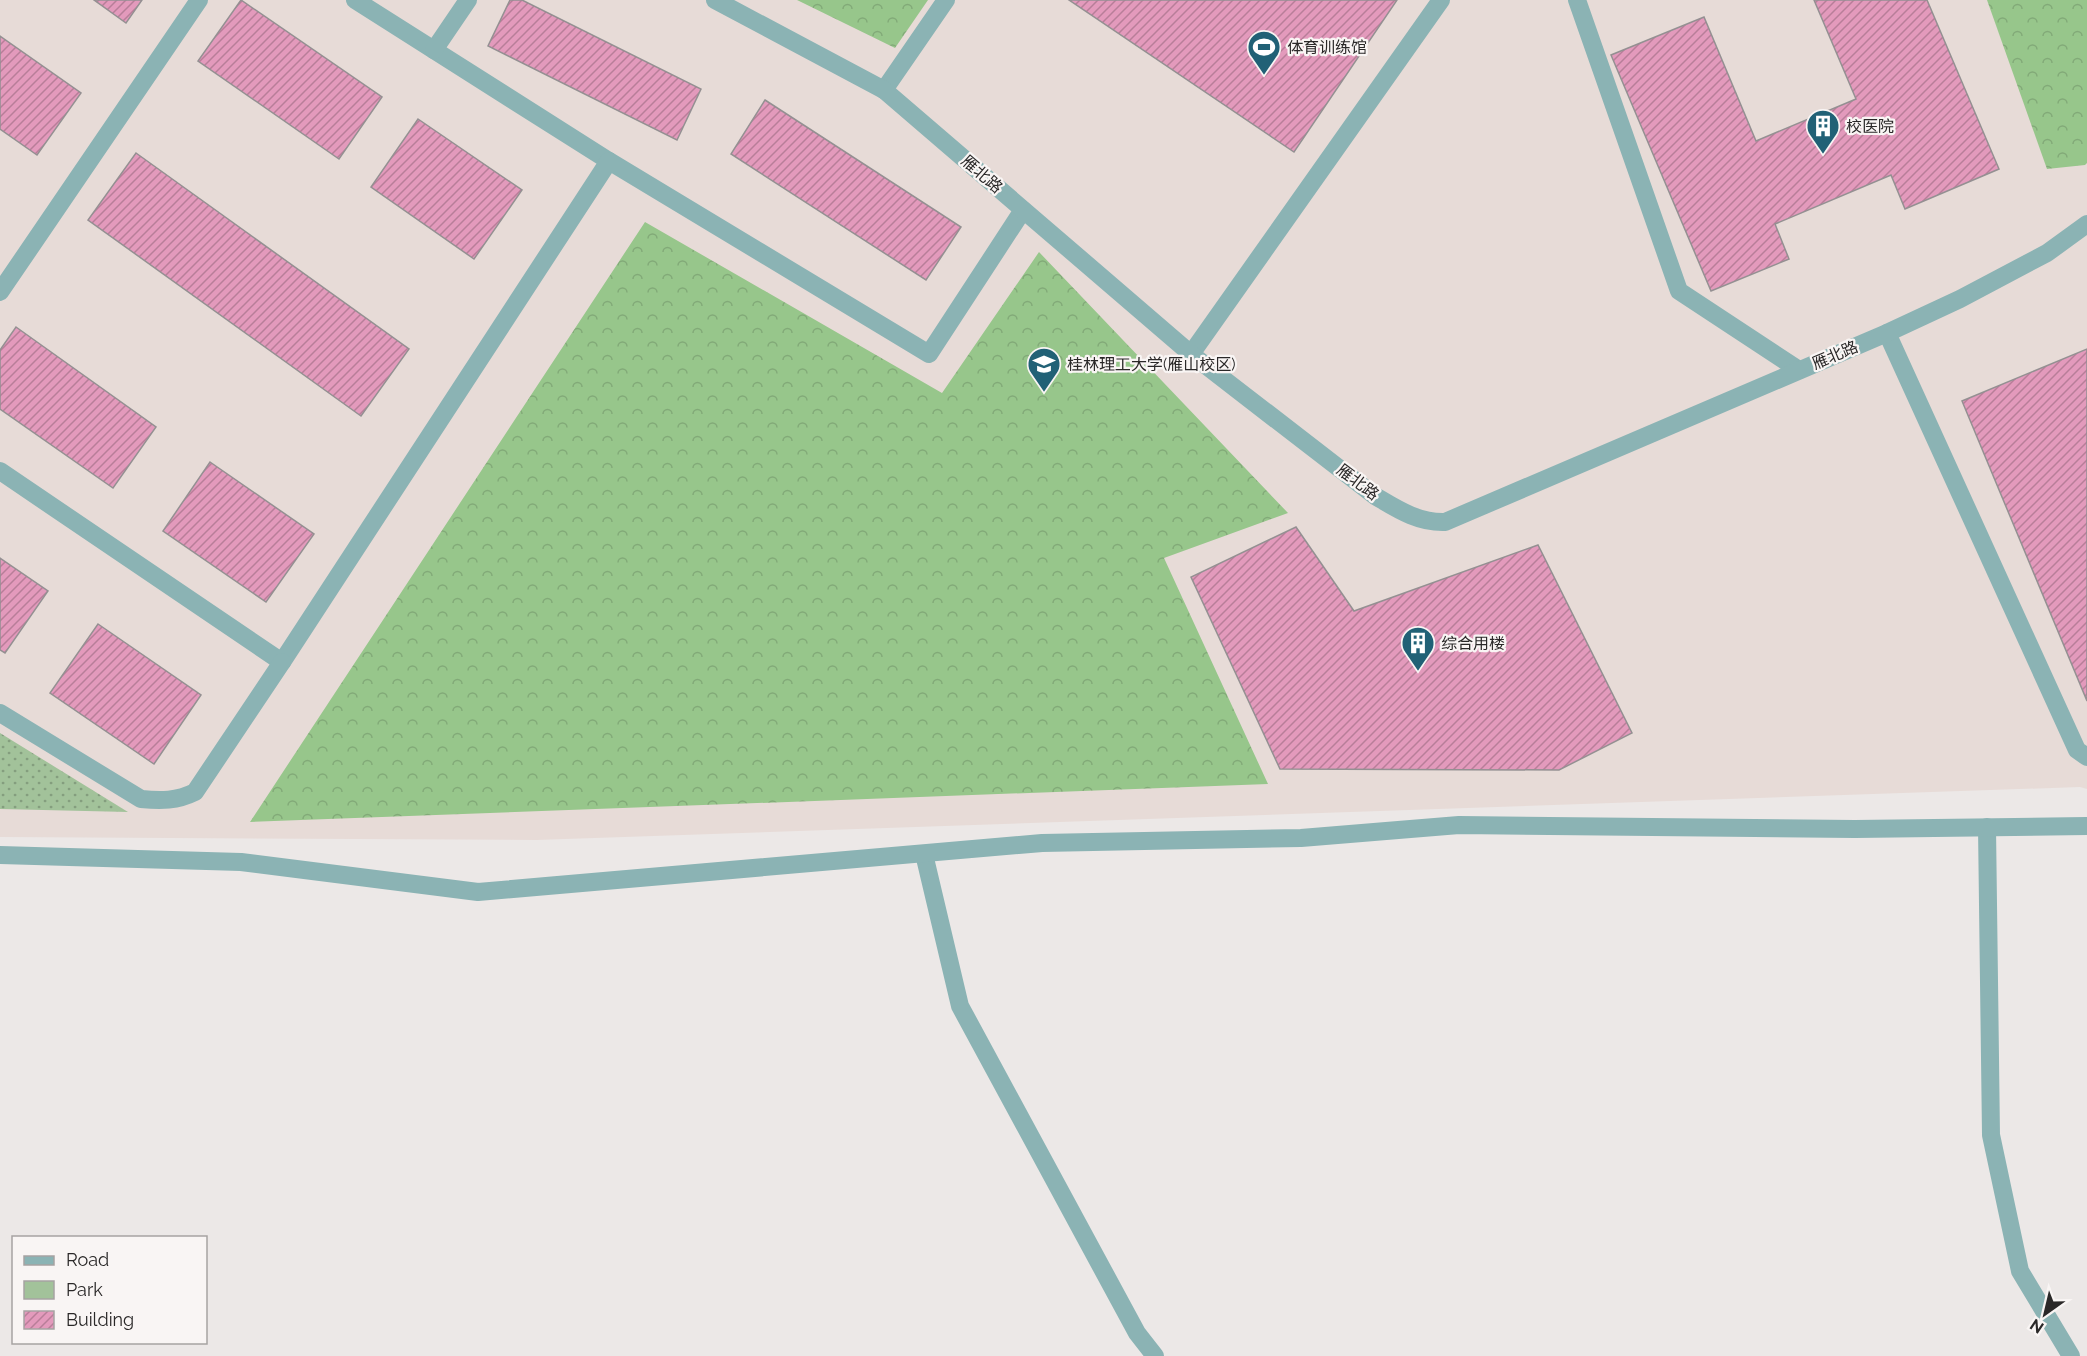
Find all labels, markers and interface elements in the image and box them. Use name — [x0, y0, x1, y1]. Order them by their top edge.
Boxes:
sports icon: 体育训练馆 — [1246, 29, 1282, 76]
place label: 体育训练馆 — [1287, 38, 1367, 57]
building icon: 校医院 — [1805, 108, 1841, 155]
place label: 校医院 — [1846, 117, 1894, 136]
street label: 雁北路 — [958, 151, 1006, 197]
street label: 雁北路 — [1809, 337, 1861, 373]
school or university icon: 桂林理工大学(雁山校区) — [1026, 346, 1062, 393]
place label: 桂林理工大学(雁山校区) — [1067, 355, 1236, 374]
street label: 雁北路 — [1333, 460, 1383, 504]
building icon: 综合用楼 — [1400, 625, 1436, 672]
place label: 综合用楼 — [1441, 634, 1505, 653]
legend — [12, 1236, 207, 1344]
text: Road — [66, 1249, 109, 1270]
text: Park — [66, 1279, 103, 1300]
north arrow — [2015, 1284, 2075, 1344]
text: Building — [66, 1309, 134, 1330]
text: N — [2027, 1315, 2047, 1337]

